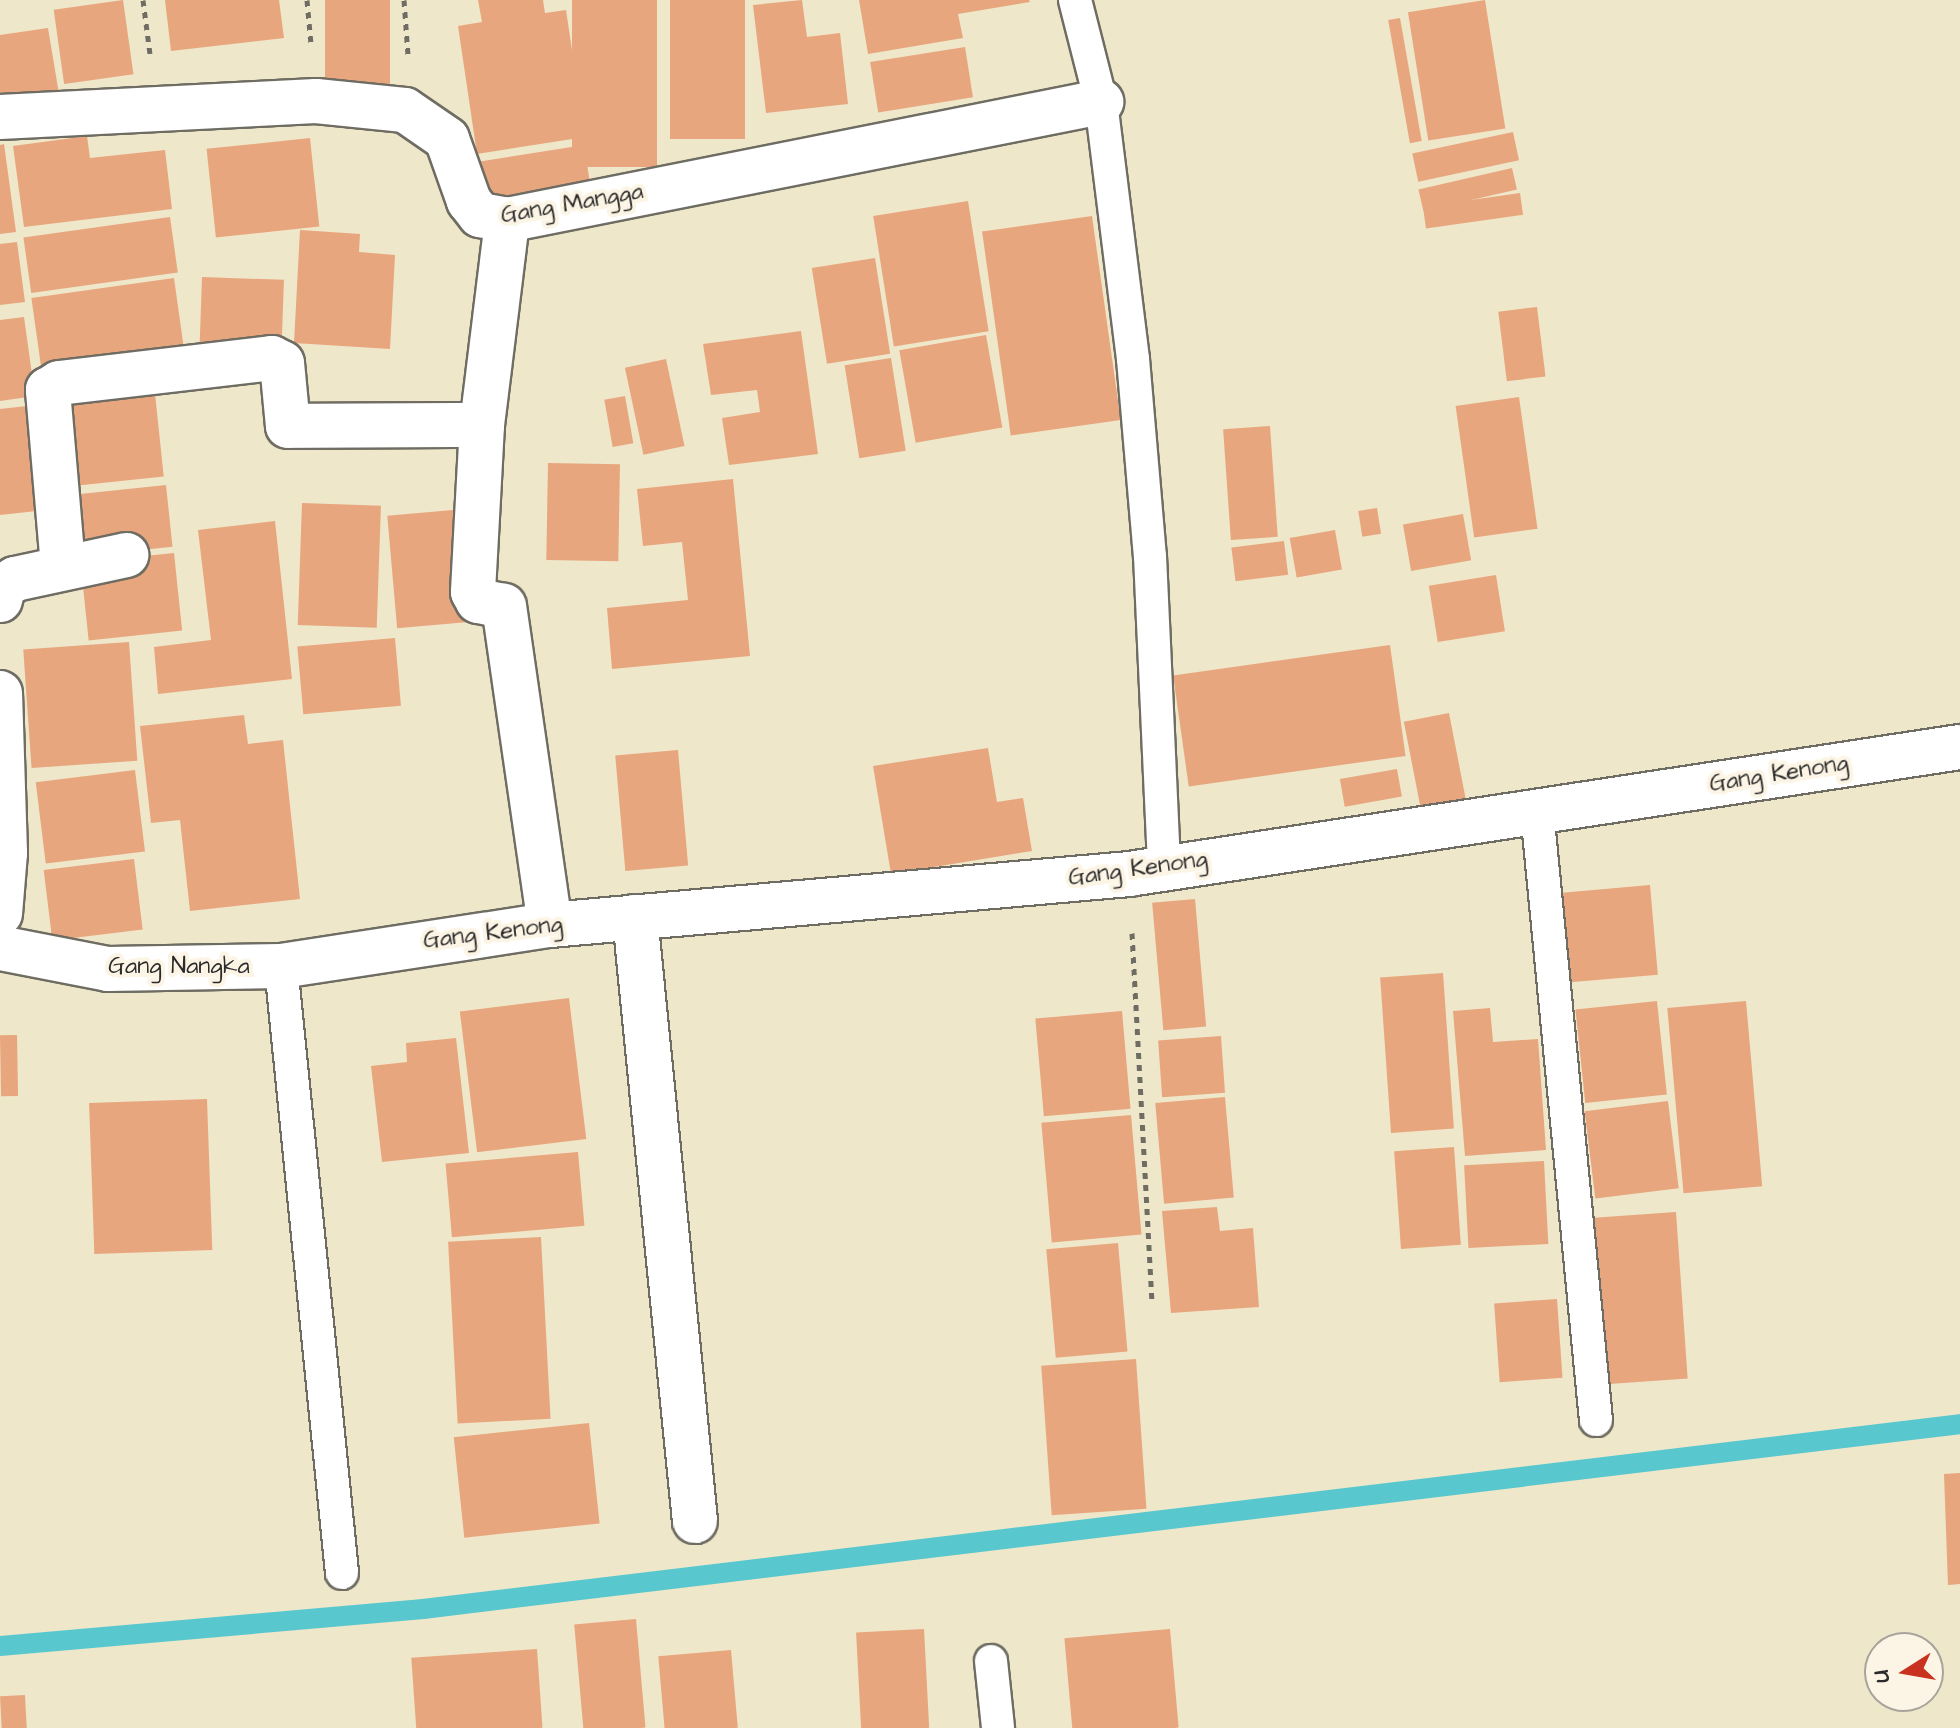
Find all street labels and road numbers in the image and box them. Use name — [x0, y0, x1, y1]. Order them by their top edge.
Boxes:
street label: Gang Mangga — [499, 177, 645, 231]
street label: Gang Kenong — [1708, 749, 1850, 799]
street label: Gang Kenong — [1067, 845, 1209, 893]
street label: Gang Kenong — [422, 910, 564, 956]
street label: Gang Nangka — [108, 953, 250, 981]

